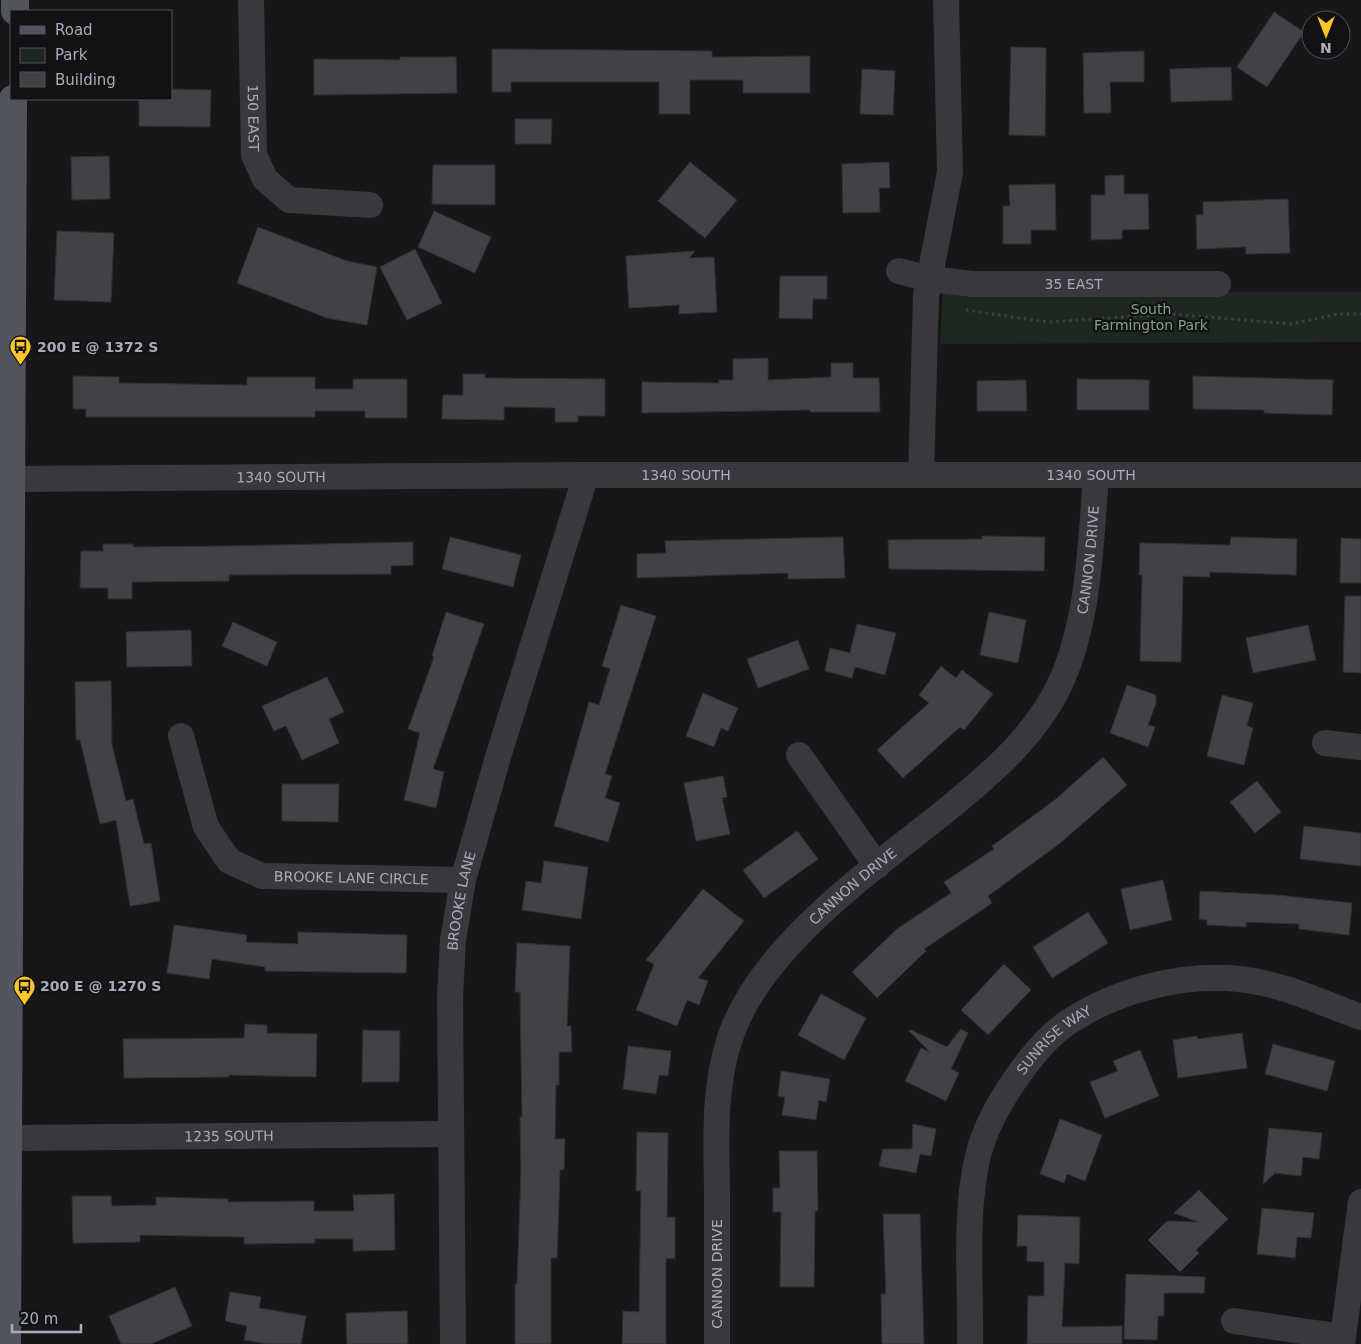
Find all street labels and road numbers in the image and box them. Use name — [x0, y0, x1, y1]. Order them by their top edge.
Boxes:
street label: 150 EAST — [245, 84, 262, 152]
street label: 35 EAST — [1045, 276, 1103, 292]
street label: 1340 SOUTH — [641, 467, 731, 483]
street label: 1340 SOUTH — [1046, 467, 1136, 483]
street label: 1340 SOUTH — [236, 469, 326, 485]
street label: CANNON DRIVE — [1074, 505, 1102, 616]
street label: CANNON DRIVE — [806, 845, 899, 928]
street label: BROOKE LANE — [444, 849, 479, 951]
street label: BROOKE LANE CIRCLE — [274, 868, 429, 887]
street label: SUNRISE WAY — [1013, 1002, 1094, 1078]
street label: 1235 SOUTH — [184, 1128, 274, 1144]
street label: CANNON DRIVE — [709, 1219, 725, 1329]

